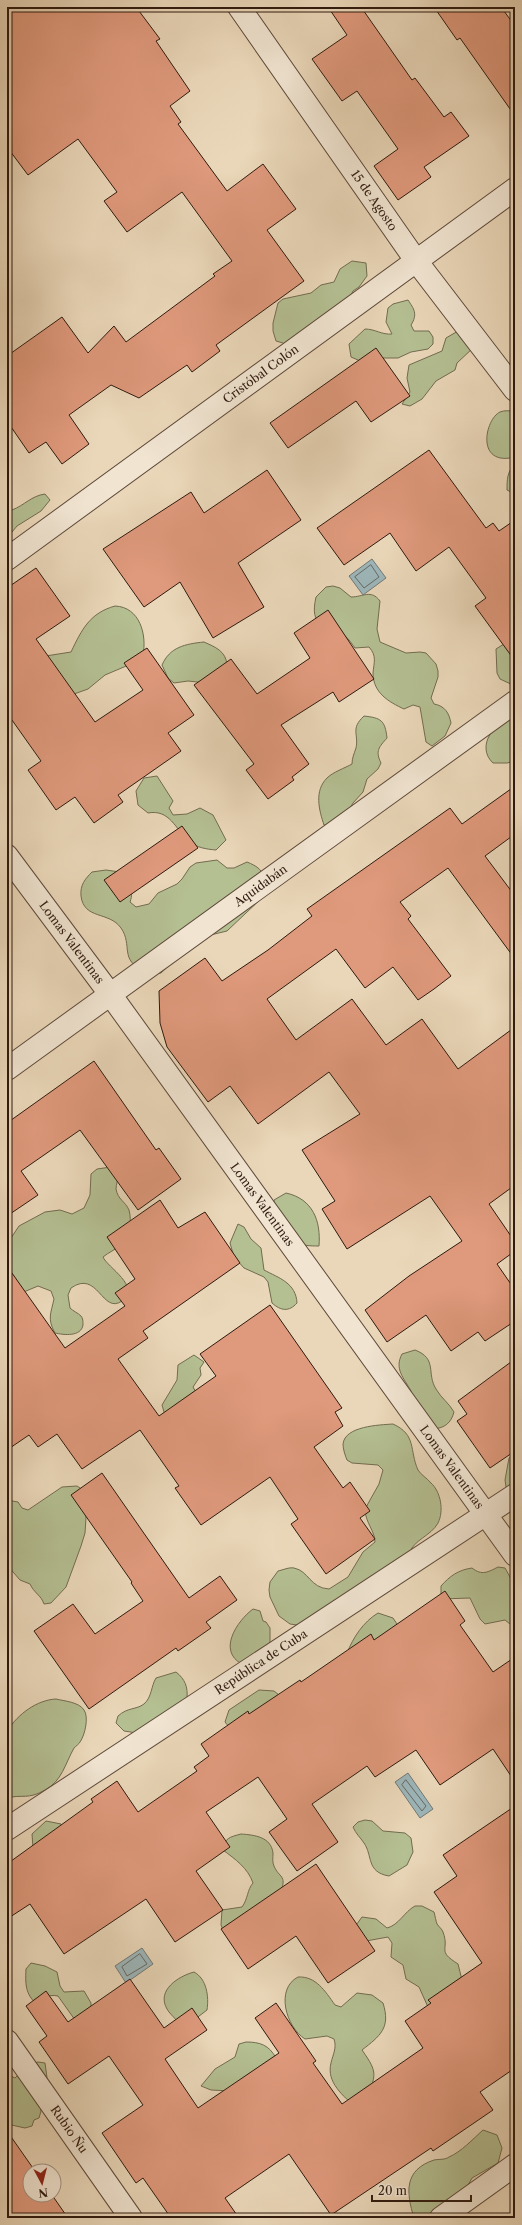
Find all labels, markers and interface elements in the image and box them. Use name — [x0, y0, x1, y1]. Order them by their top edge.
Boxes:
street label: 15 de Agosto — [348, 167, 401, 234]
street label: Cristóbal Colón — [220, 341, 302, 406]
street label: Aquidabán — [230, 861, 290, 910]
street label: Lomas Valentinas — [36, 898, 108, 987]
street label: Lomas Valentinas — [227, 1160, 298, 1249]
street label: Lomas Valentinas — [417, 1422, 487, 1512]
street label: República de Cuba — [212, 1625, 310, 1697]
street label: Rubio Ñu — [48, 2102, 92, 2156]
north arrow — [22, 2163, 62, 2203]
scale bar — [372, 2177, 471, 2203]
text: 20 m — [378, 2183, 407, 2198]
text: N — [37, 2185, 49, 2201]

